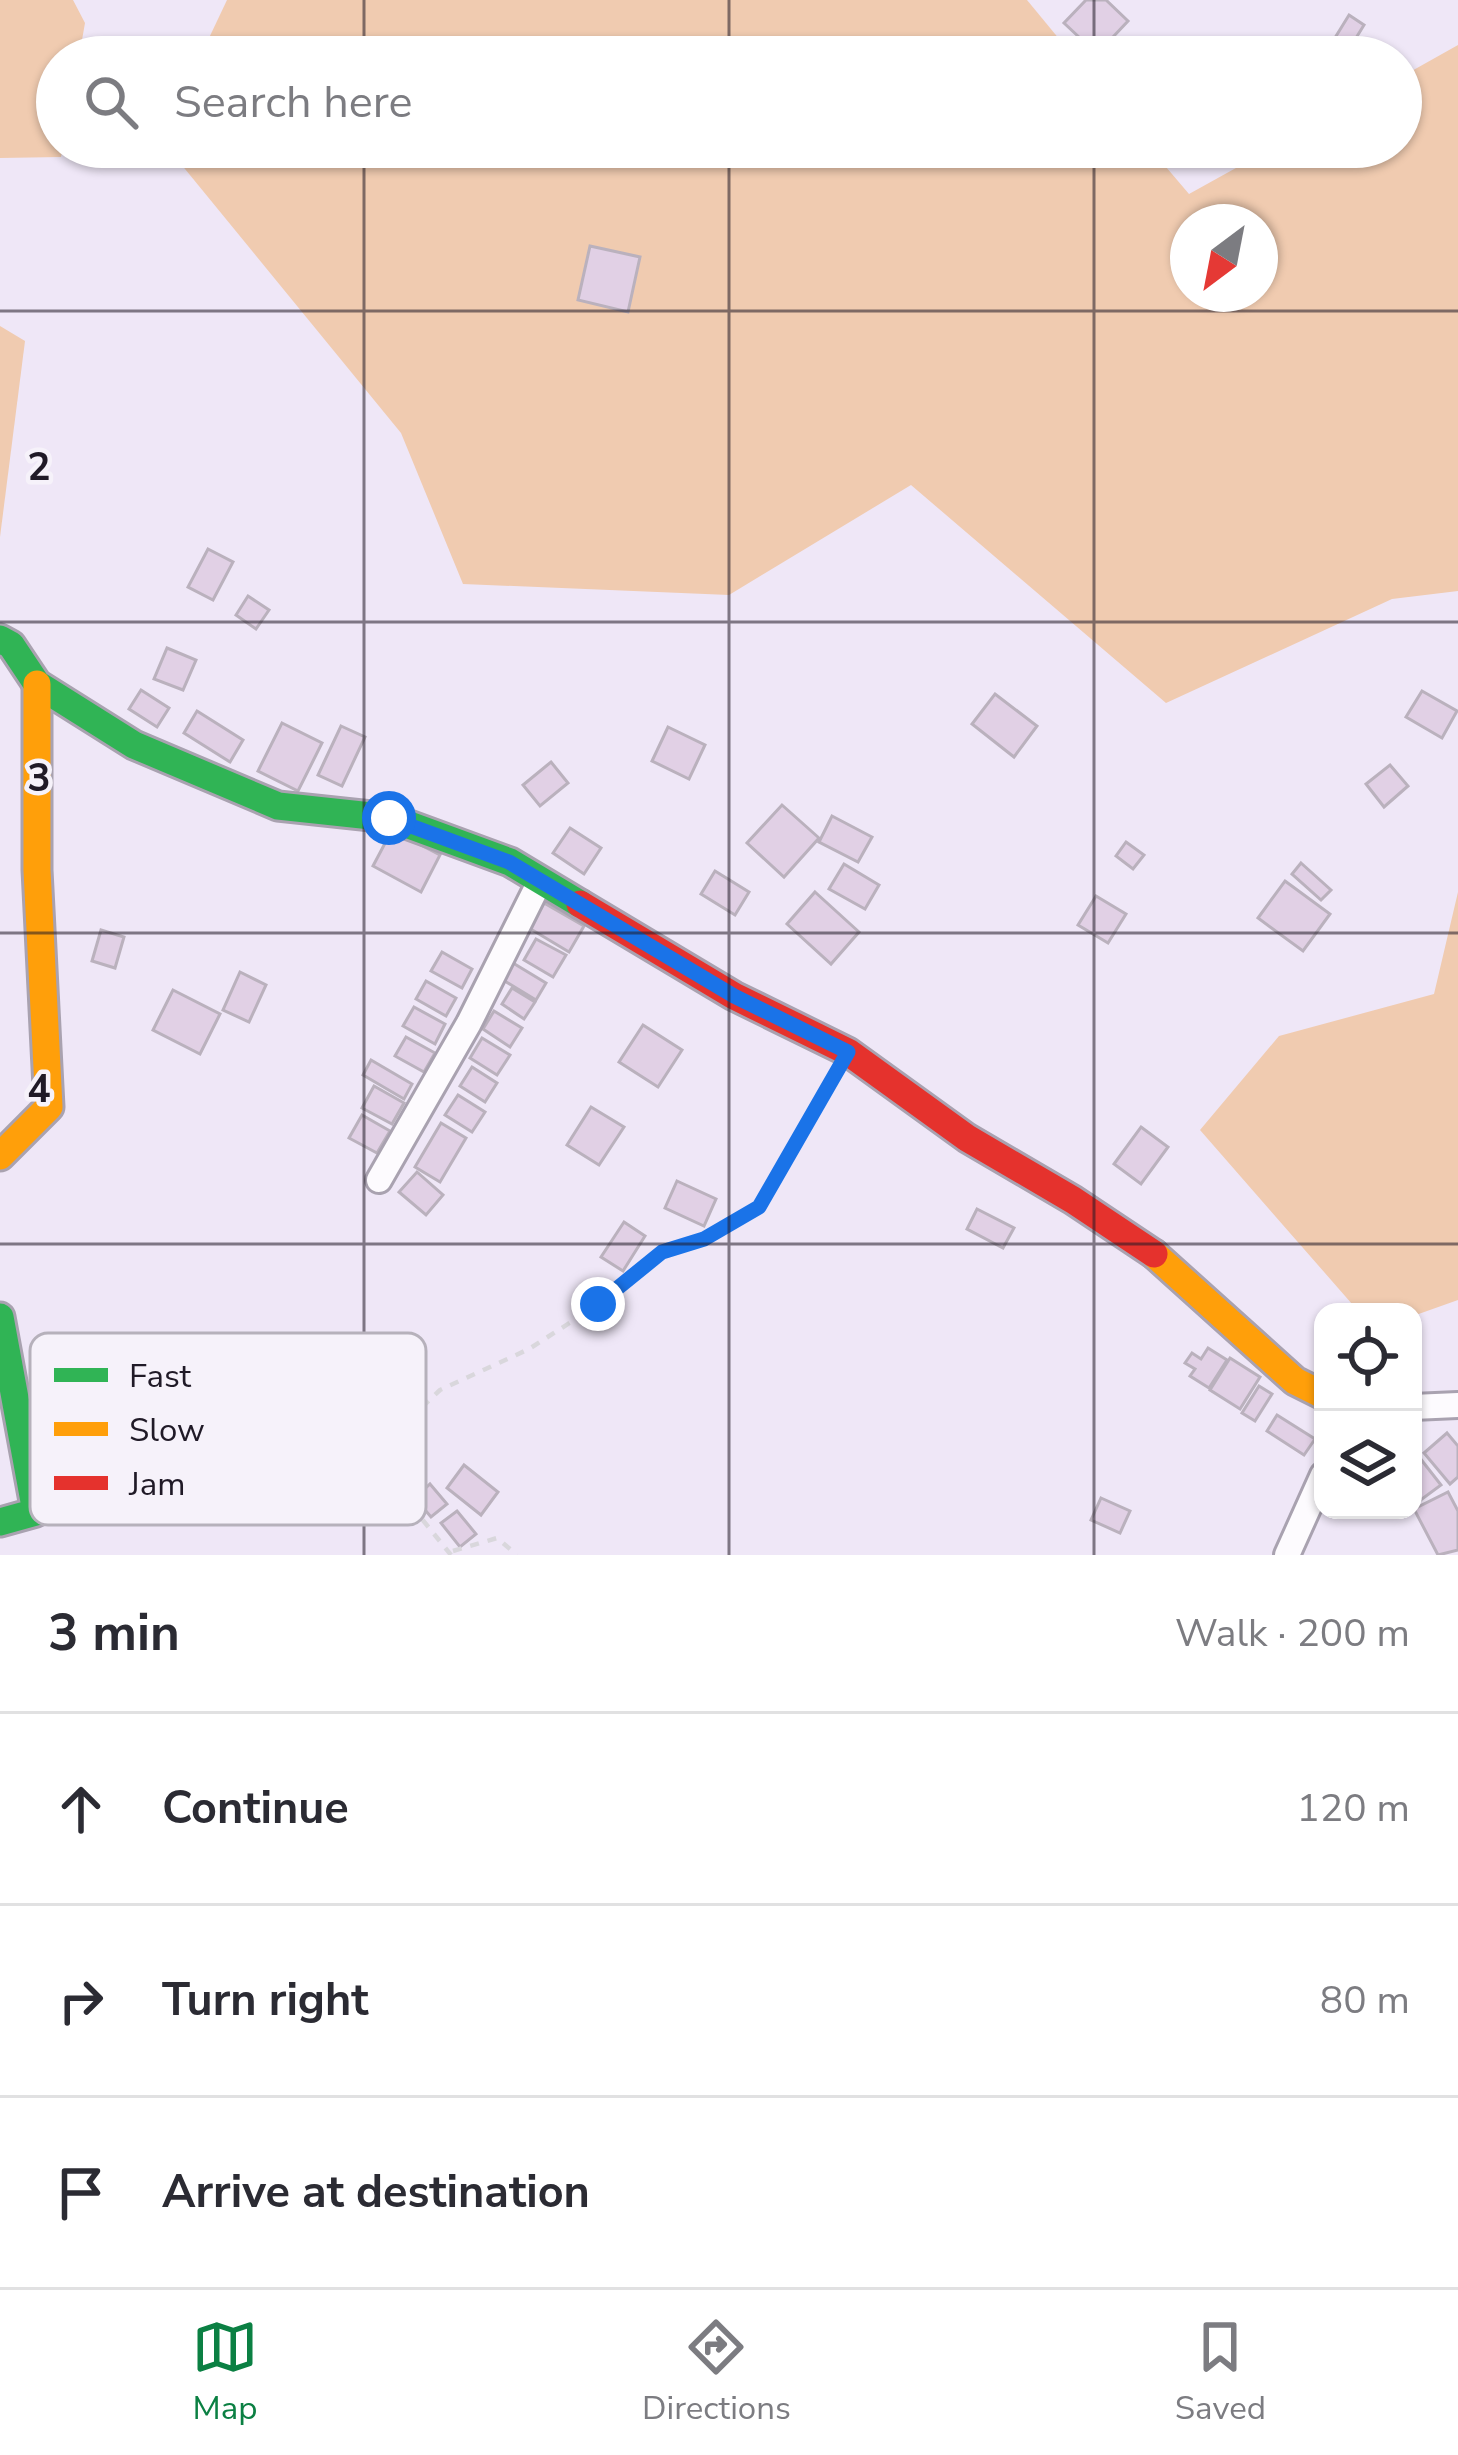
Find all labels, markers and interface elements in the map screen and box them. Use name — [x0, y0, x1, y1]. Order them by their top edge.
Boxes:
search box — [36, 36, 1422, 168]
icon: search — [78, 69, 144, 135]
text: Search here — [174, 72, 413, 133]
north arrow — [1170, 204, 1278, 312]
text: 2 — [27, 441, 51, 494]
text: 3 — [27, 752, 51, 805]
route start — [362, 791, 416, 845]
text: 4 — [27, 1063, 51, 1116]
route end — [571, 1277, 625, 1331]
map controls — [1314, 1303, 1422, 1519]
button: locate — [1314, 1303, 1422, 1411]
legend — [30, 1333, 426, 1525]
text: Fast — [129, 1354, 192, 1399]
text: Slow — [129, 1408, 205, 1453]
button: layers — [1314, 1411, 1422, 1519]
text: Jam — [128, 1462, 185, 1507]
text: 3 min — [48, 1598, 180, 1668]
text: Walk · 200 m — [1175, 1607, 1410, 1660]
icon: ahead — [48, 1776, 114, 1842]
text: Continue — [162, 1778, 349, 1839]
text: 120 m — [1296, 1782, 1410, 1835]
icon: right — [48, 1968, 114, 2034]
text: Turn right — [162, 1970, 369, 2031]
text: 80 m — [1320, 1974, 1410, 2027]
icon: arrive — [48, 2160, 114, 2226]
text: Arrive at destination — [162, 2162, 590, 2223]
tab: Map — [192, 2314, 258, 2431]
tab: Directions — [642, 2314, 791, 2431]
tab: Saved — [1175, 2314, 1266, 2431]

